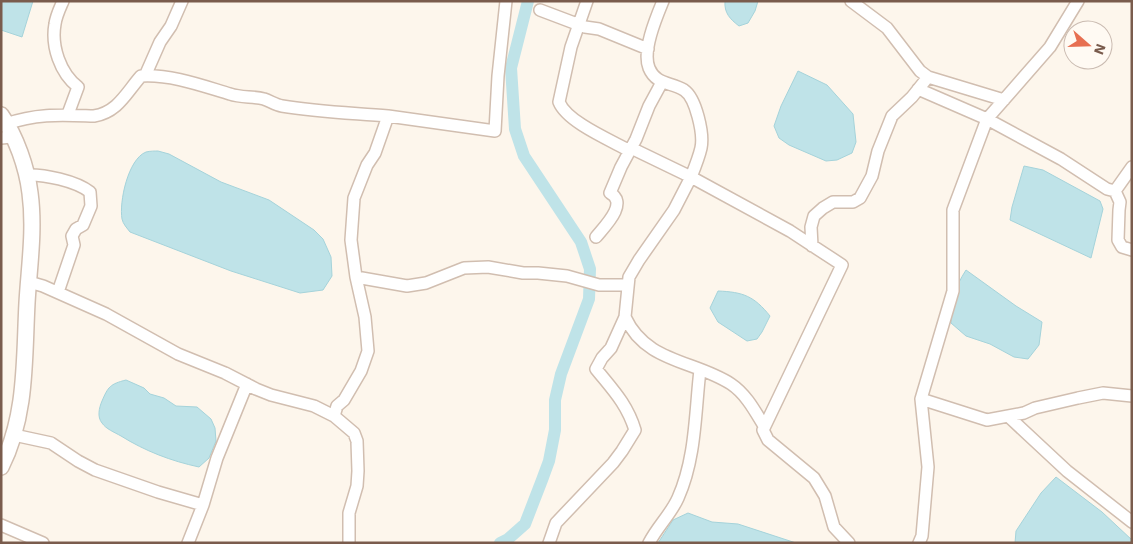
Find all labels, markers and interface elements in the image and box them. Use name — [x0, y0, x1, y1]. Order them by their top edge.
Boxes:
north arrow — [1063, 20, 1113, 70]
text: N — [1091, 42, 1110, 57]

